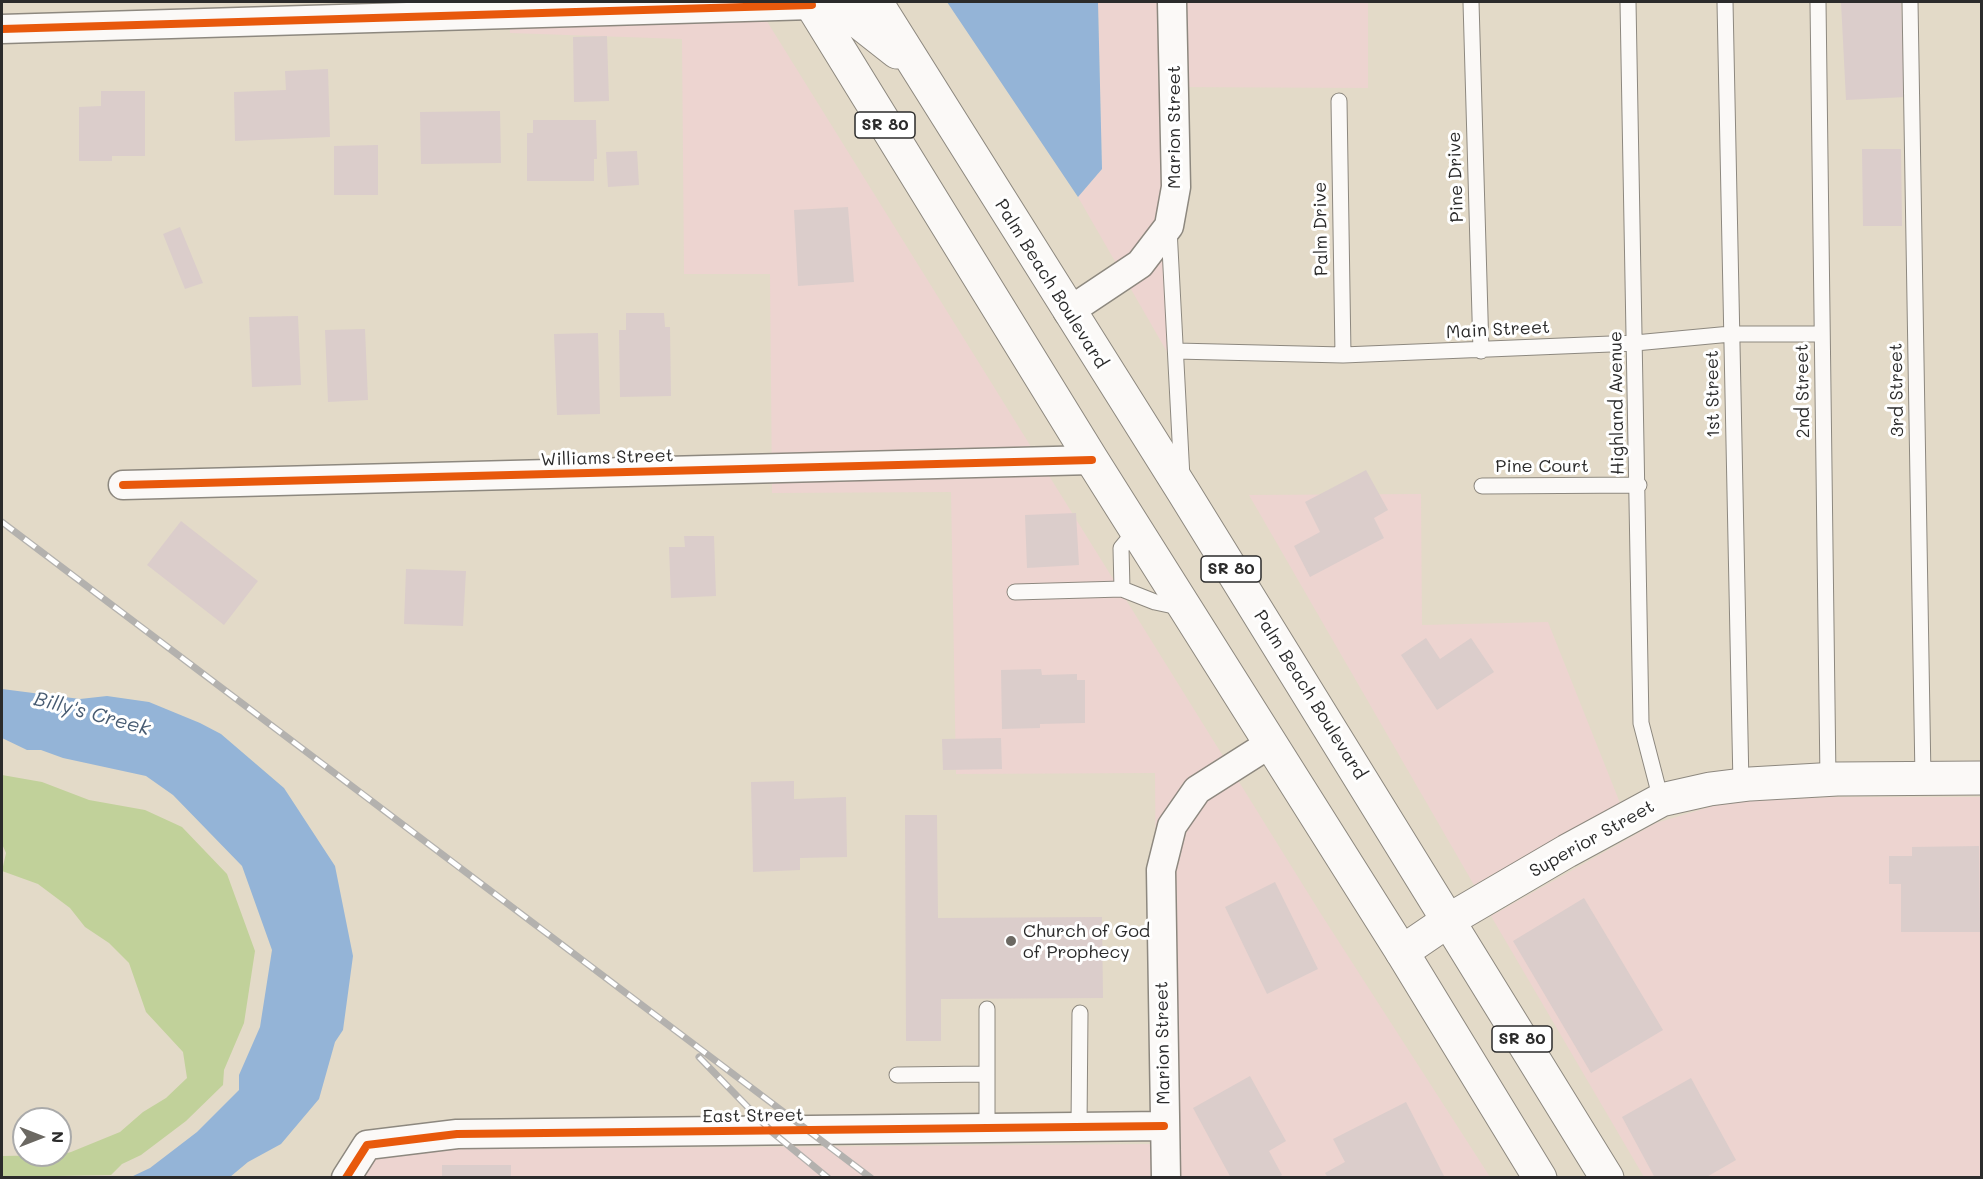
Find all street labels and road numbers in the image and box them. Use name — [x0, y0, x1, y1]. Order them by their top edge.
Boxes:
street label: Marion Street — [1163, 65, 1185, 189]
road number: SR 80 — [855, 112, 915, 138]
street label: Pine Drive — [1444, 131, 1468, 223]
street label: Palm Drive — [1309, 182, 1333, 276]
street label: Palm Beach Boulevard — [990, 195, 1112, 373]
street label: Main Street — [1445, 316, 1551, 344]
street label: Highland Avenue — [1605, 331, 1629, 475]
street label: 3rd Street — [1885, 343, 1909, 437]
street label: 2nd Street — [1791, 344, 1815, 438]
street label: 1st Street — [1701, 350, 1725, 438]
street label: Williams Street — [540, 445, 674, 471]
street label: Pine Court — [1495, 455, 1589, 477]
road number: SR 80 — [1201, 556, 1261, 582]
street label: Palm Beach Boulevard — [1249, 606, 1371, 784]
street label: Superior Street — [1526, 796, 1658, 882]
street label: Marion Street — [1151, 981, 1175, 1105]
road number: SR 80 — [1492, 1026, 1552, 1052]
street label: East Street — [702, 1104, 804, 1128]

